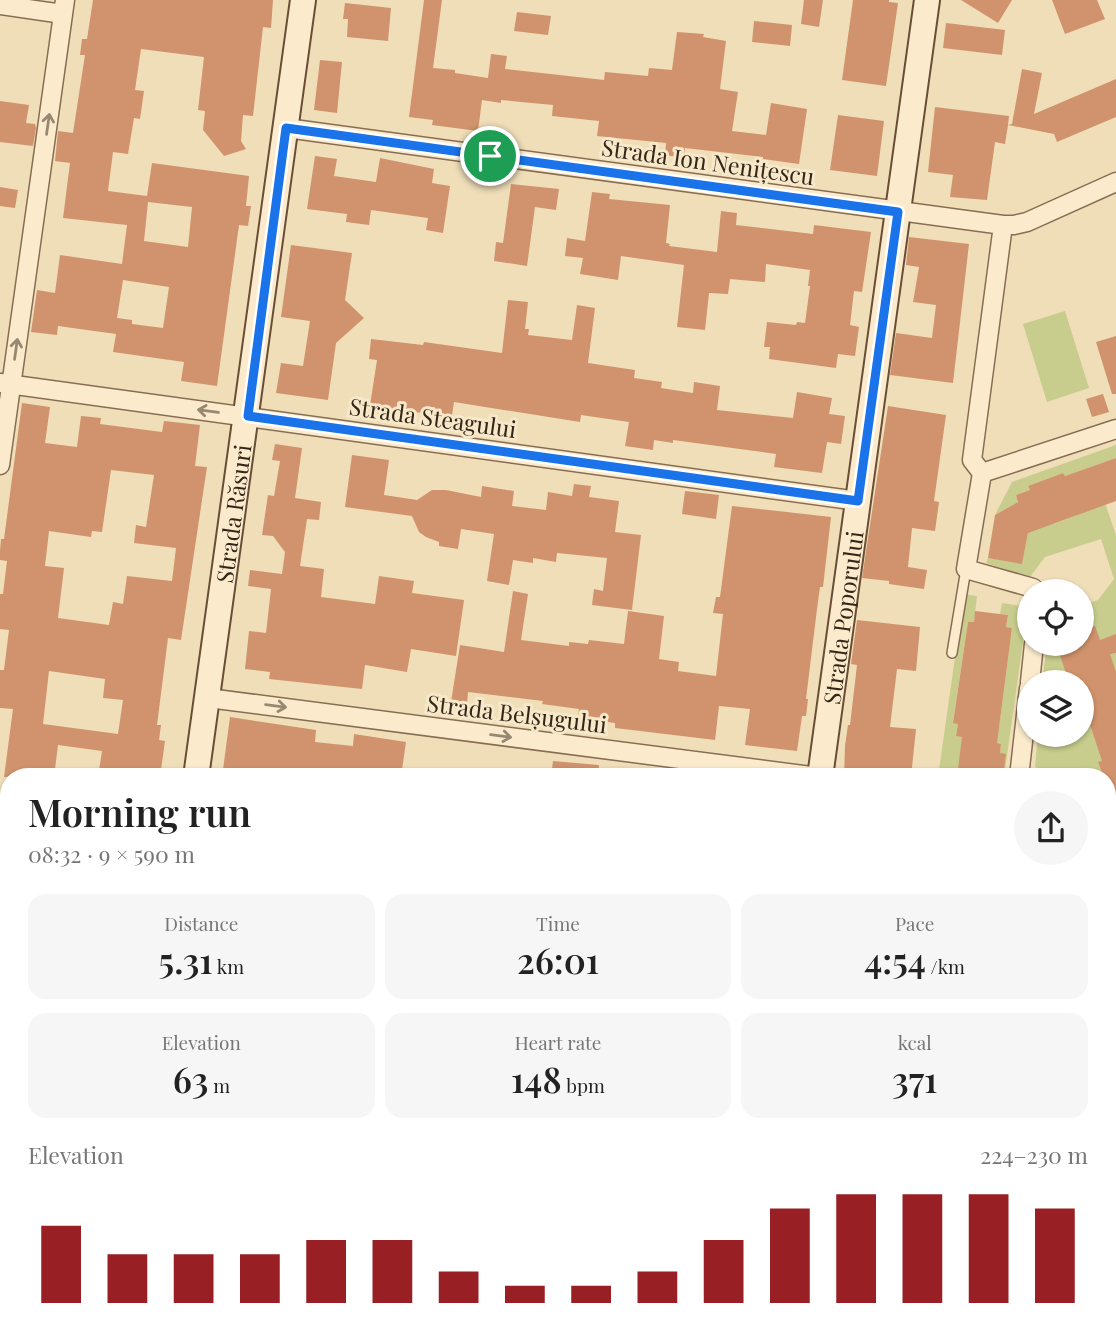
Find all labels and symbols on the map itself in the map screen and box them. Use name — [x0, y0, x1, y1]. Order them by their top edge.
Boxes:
one-way arrow — [41, 113, 54, 136]
pin — [460, 126, 520, 186]
street label: Strada Ion Nenițescu — [600, 131, 816, 191]
one-way arrow — [10, 338, 23, 361]
street label: Strada Steagului — [347, 390, 519, 444]
one-way arrow — [197, 404, 220, 417]
street label: Strada Răsuri — [207, 442, 257, 585]
street label: Strada Poporului — [815, 529, 869, 706]
street label: Strada Belșugului — [425, 687, 609, 739]
one-way arrow — [264, 700, 286, 713]
one-way arrow — [489, 729, 512, 742]

